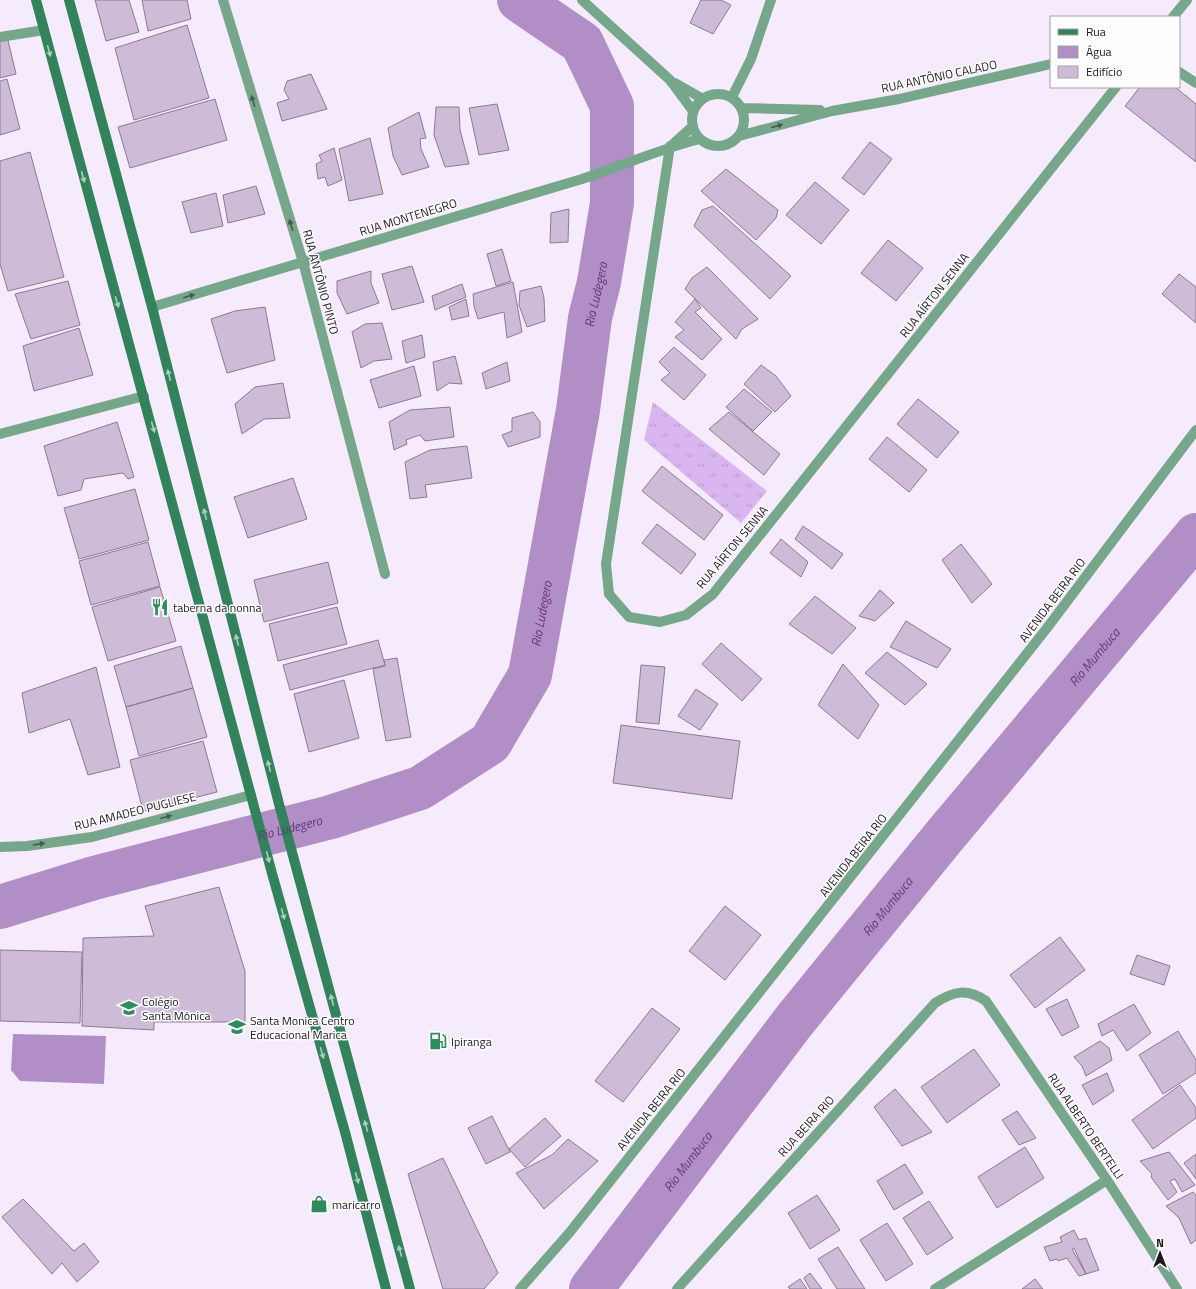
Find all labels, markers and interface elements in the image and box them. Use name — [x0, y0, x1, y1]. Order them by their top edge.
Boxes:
legend — [1050, 16, 1180, 88]
text: Rua — [1086, 22, 1106, 41]
text: Água — [1086, 42, 1112, 61]
one-way arrow — [47, 45, 53, 58]
street label: RUA ANTÔNIO CALADO — [879, 54, 999, 98]
text: Edifício — [1086, 62, 1122, 81]
one-way arrow — [250, 94, 256, 106]
one-way arrow — [771, 123, 783, 129]
one-way arrow — [80, 171, 86, 183]
street label: RUA MONTENEGRO — [357, 193, 459, 241]
one-way arrow — [288, 219, 294, 231]
street label: RUA ANTÔNIO PINTO — [298, 227, 344, 337]
street label: RUA AÍRTON SENNA — [895, 248, 973, 342]
water label: Rio Ludegero — [579, 260, 612, 328]
one-way arrow — [184, 293, 196, 299]
one-way arrow — [114, 297, 120, 309]
one-way arrow — [166, 368, 172, 381]
one-way arrow — [150, 421, 156, 434]
street label: RUA AÍRTON SENNA — [691, 501, 773, 593]
one-way arrow — [202, 508, 208, 520]
street label: AVENIDA BEIRA RIO — [1014, 554, 1090, 646]
water label: Rio Ludegero — [525, 579, 557, 648]
restaurant icon: taberna da nonna — [150, 597, 170, 617]
place label: taberna da nonna — [173, 598, 262, 617]
water label: Rio Mumbuca — [1064, 622, 1125, 691]
one-way arrow — [234, 634, 240, 646]
one-way arrow — [266, 760, 272, 772]
street label: RUA AMADEO PUGLIESE — [72, 787, 198, 835]
street label: AVENIDA BEIRA RIO — [814, 809, 892, 901]
water label: Rio Ludegero — [255, 810, 324, 846]
one-way arrow — [160, 814, 172, 820]
one-way arrow — [33, 841, 45, 847]
one-way arrow — [265, 851, 271, 863]
water label: Rio Mumbuca — [857, 871, 918, 940]
one-way arrow — [280, 908, 286, 920]
place label: Colégio Santa Mônica — [142, 992, 210, 1025]
one-way arrow — [329, 994, 335, 1007]
school or university icon: Colégio Santa Mônica — [119, 998, 139, 1018]
place label: Santa Monica Centro Educacional Marica — [250, 1011, 355, 1044]
school or university icon: Santa Monica Centro Educacional Marica — [227, 1017, 247, 1037]
fuel station icon: Ipiranga — [428, 1031, 448, 1051]
place label: Ipiranga — [451, 1032, 492, 1051]
one-way arrow — [319, 1047, 325, 1059]
street label: AVENIDA BEIRA RIO — [612, 1064, 690, 1154]
street label: RUA ALBERTO BERTELLI — [1043, 1069, 1129, 1183]
street label: RUA BEIRA RIO — [773, 1091, 839, 1161]
one-way arrow — [363, 1120, 369, 1132]
water label: Rio Mumbuca — [658, 1126, 718, 1196]
one-way arrow — [354, 1172, 360, 1184]
shop icon: maricarro — [309, 1194, 329, 1214]
place label: maricarro — [332, 1195, 381, 1214]
north arrow — [1140, 1233, 1180, 1273]
text: N — [1156, 1235, 1164, 1251]
one-way arrow — [397, 1245, 403, 1257]

